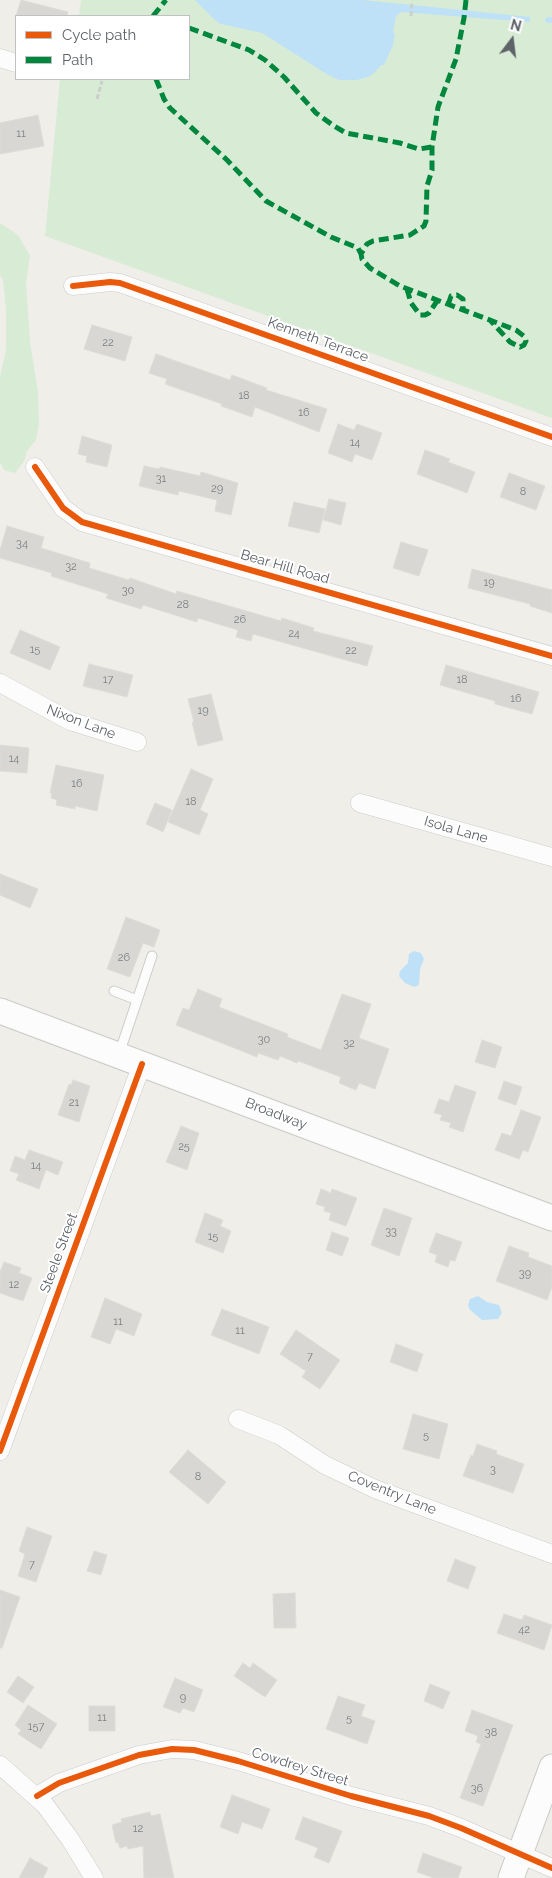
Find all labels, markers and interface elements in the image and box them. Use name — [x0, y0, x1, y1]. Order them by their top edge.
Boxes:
legend — [15, 15, 190, 80]
north arrow — [487, 15, 537, 65]
text: N — [509, 16, 523, 35]
text: Cycle path — [62, 26, 136, 44]
text: Path — [62, 51, 93, 69]
house number: 11 — [16, 127, 26, 141]
street label: Kenneth Terrace — [265, 314, 371, 366]
house number: 22 — [102, 336, 114, 350]
house number: 18 — [238, 389, 250, 403]
house number: 16 — [298, 406, 310, 420]
house number: 14 — [350, 436, 360, 450]
house number: 31 — [156, 472, 166, 486]
house number: 29 — [211, 482, 223, 496]
house number: 8 — [520, 485, 526, 499]
house number: 34 — [16, 537, 28, 551]
street label: Bear Hill Road — [239, 546, 331, 588]
house number: 32 — [65, 560, 77, 574]
house number: 19 — [483, 576, 495, 590]
house number: 30 — [122, 584, 134, 598]
house number: 28 — [177, 598, 189, 612]
house number: 26 — [234, 613, 246, 627]
house number: 24 — [288, 627, 300, 641]
house number: 15 — [30, 643, 40, 657]
house number: 22 — [345, 644, 357, 658]
house number: 17 — [103, 673, 113, 687]
house number: 18 — [456, 673, 468, 687]
house number: 16 — [510, 692, 522, 706]
street label: Nixon Lane — [44, 701, 118, 743]
house number: 19 — [197, 704, 209, 718]
house number: 14 — [9, 752, 19, 766]
house number: 16 — [71, 777, 83, 791]
house number: 18 — [185, 795, 197, 809]
street label: Isola Lane — [422, 813, 490, 847]
house number: 26 — [118, 951, 130, 965]
house number: 30 — [258, 1033, 270, 1047]
house number: 32 — [343, 1037, 355, 1051]
street label: Broadway — [243, 1095, 309, 1133]
house number: 21 — [69, 1096, 79, 1110]
house number: 25 — [178, 1140, 190, 1154]
house number: 14 — [31, 1159, 41, 1173]
street label: Steele Street — [37, 1211, 81, 1295]
house number: 33 — [385, 1225, 397, 1239]
house number: 15 — [208, 1230, 218, 1244]
house number: 39 — [519, 1267, 531, 1281]
house number: 12 — [9, 1278, 19, 1292]
house number: 11 — [113, 1315, 123, 1329]
house number: 11 — [235, 1324, 245, 1338]
house number: 7 — [307, 1350, 313, 1364]
house number: 5 — [423, 1429, 429, 1443]
house number: 3 — [490, 1463, 496, 1477]
street label: Coventry Lane — [345, 1468, 439, 1518]
house number: 8 — [195, 1470, 201, 1484]
house number: 7 — [29, 1558, 35, 1572]
house number: 42 — [518, 1623, 530, 1637]
house number: 9 — [180, 1691, 186, 1705]
house number: 11 — [97, 1711, 107, 1725]
house number: 5 — [346, 1712, 352, 1726]
house number: 157 — [28, 1720, 44, 1734]
house number: 38 — [485, 1726, 497, 1740]
street label: Cowdrey Street — [250, 1744, 350, 1790]
house number: 36 — [471, 1782, 483, 1796]
house number: 12 — [133, 1822, 143, 1836]

